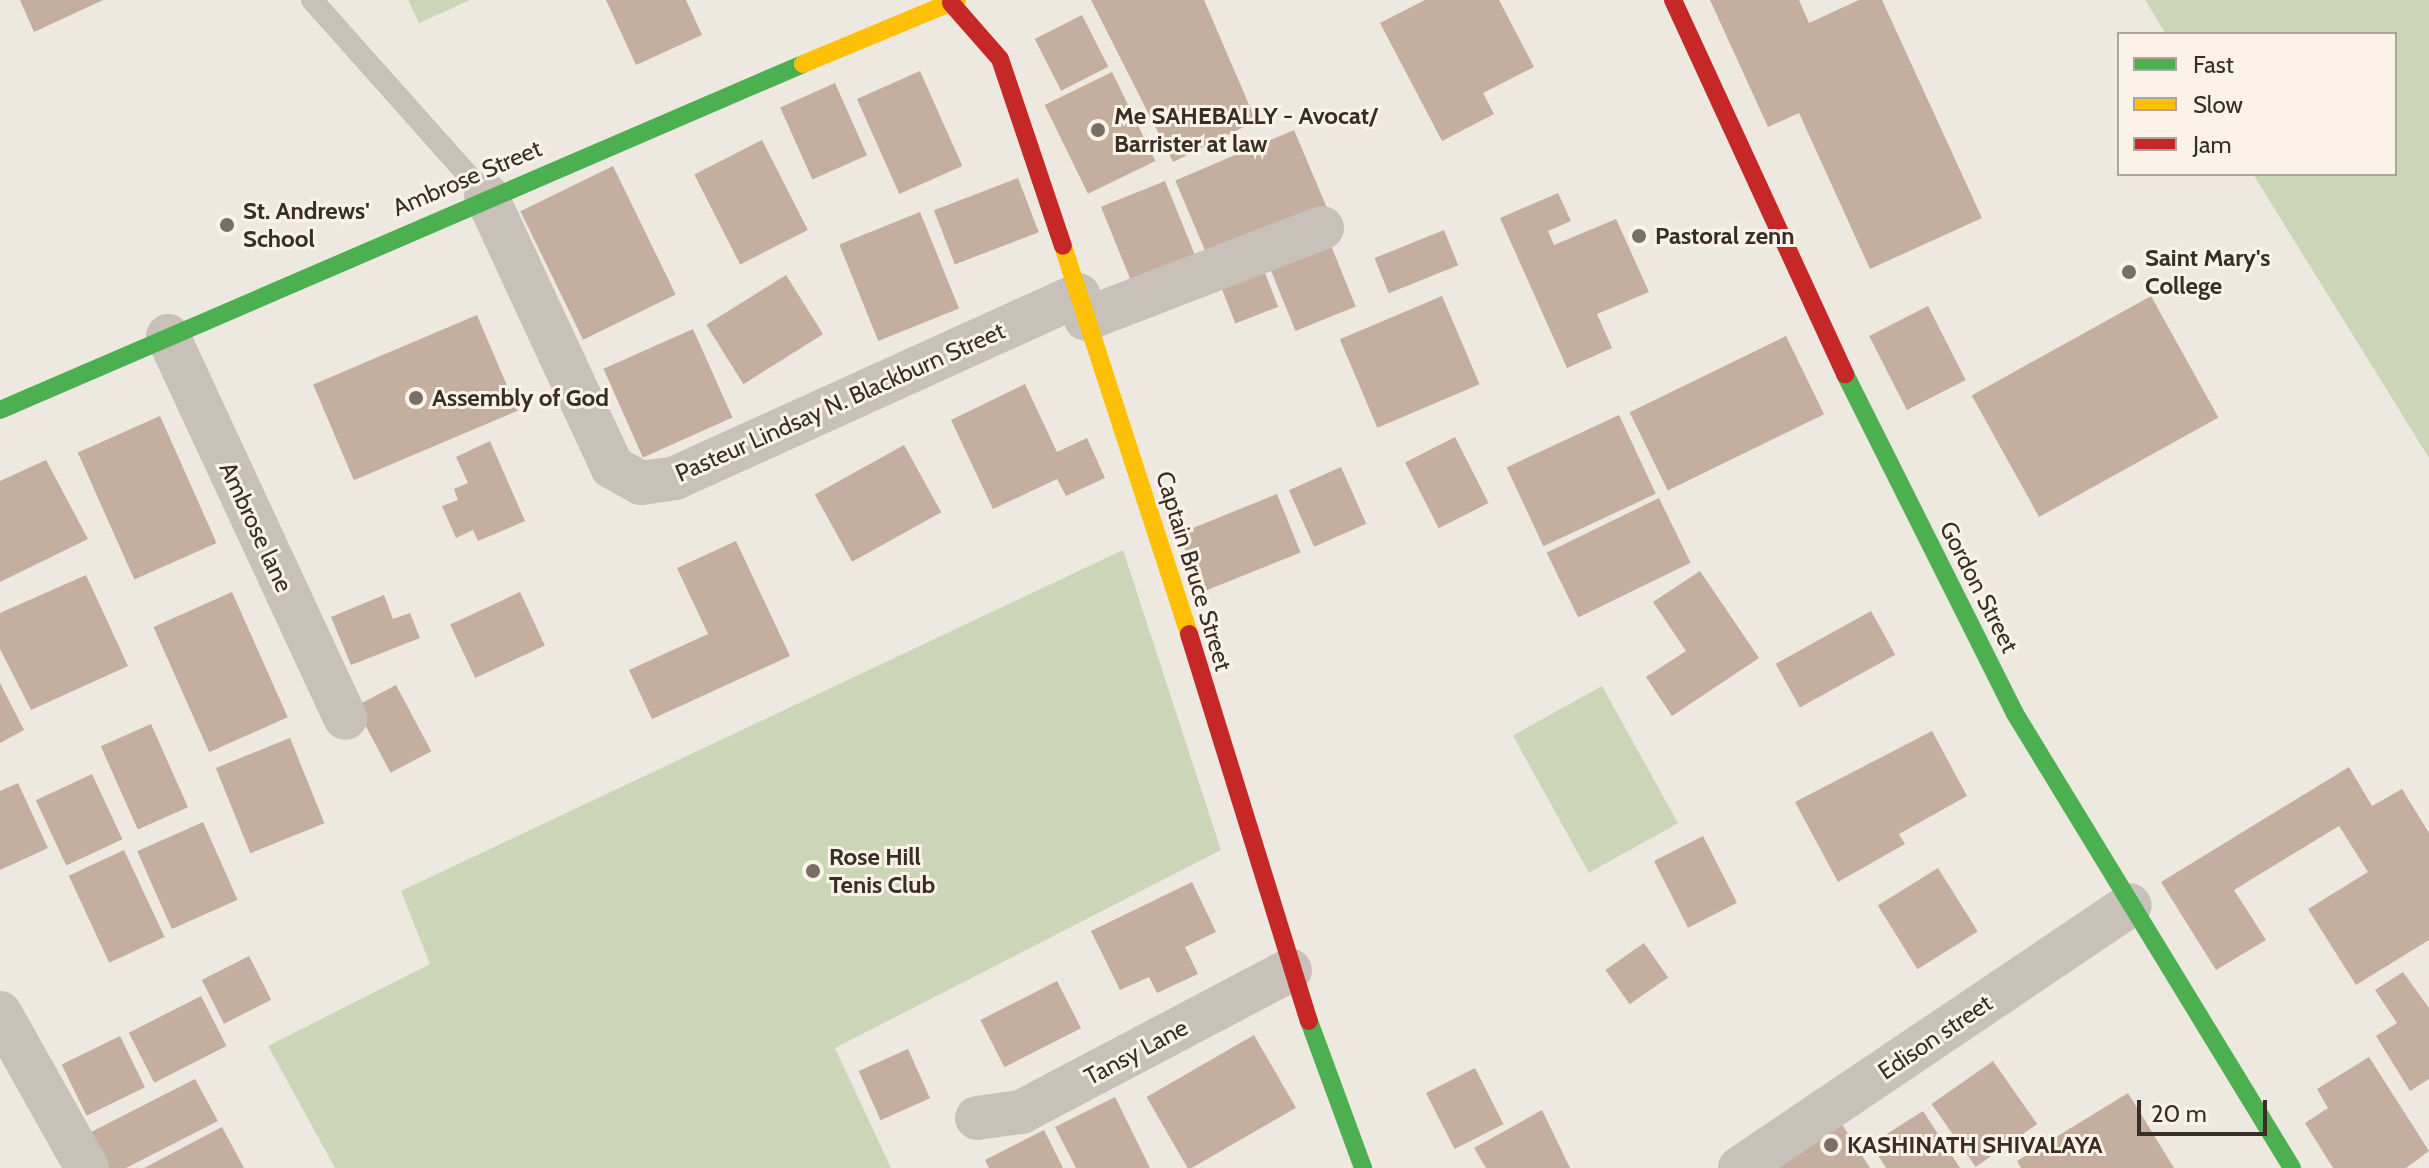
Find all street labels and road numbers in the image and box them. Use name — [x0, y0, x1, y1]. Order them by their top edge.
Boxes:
street label: Ambrose Street — [388, 134, 546, 222]
street label: Pasteur Lindsay N. Blackburn Street — [671, 316, 1009, 488]
street label: Ambrose lane — [213, 457, 299, 597]
street label: Captain Bruce Street — [1150, 468, 1238, 674]
street label: Gordon Street — [1934, 517, 2024, 657]
street label: Edison street — [1873, 988, 1997, 1086]
street label: Tansy Lane — [1079, 1013, 1193, 1091]

